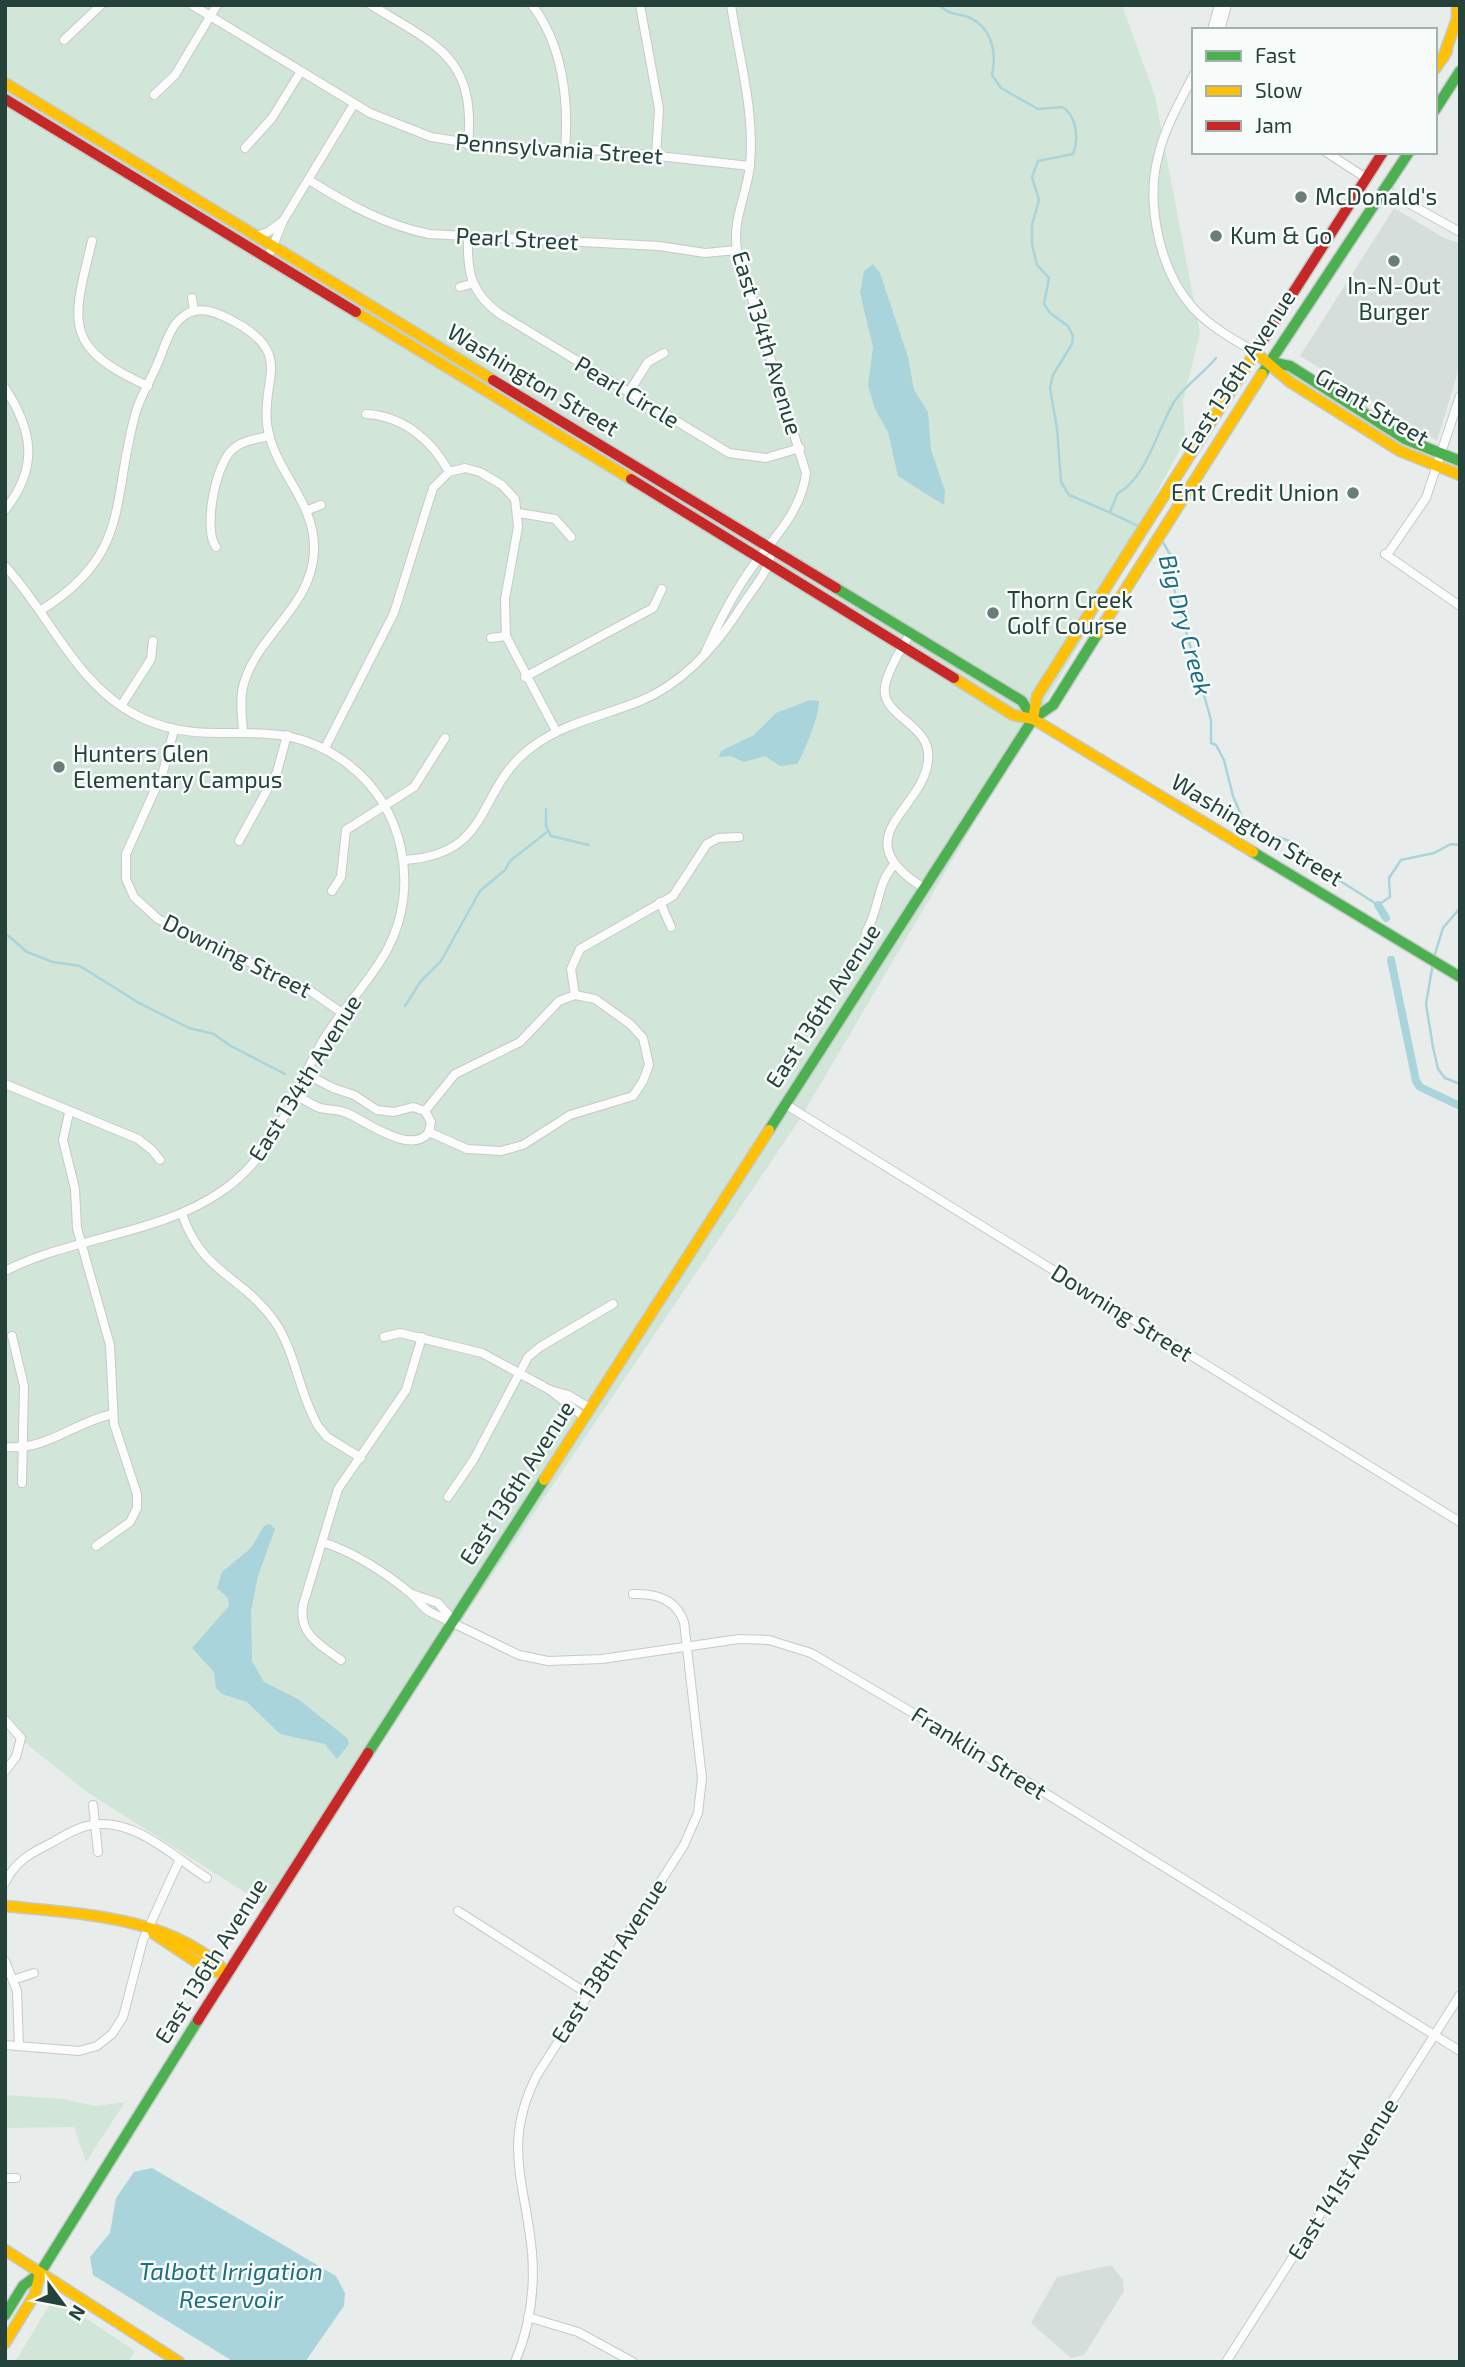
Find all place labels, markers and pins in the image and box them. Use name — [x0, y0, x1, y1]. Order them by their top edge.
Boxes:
place label: McDonald's — [1315, 182, 1437, 210]
marker: McDonald's — [1293, 189, 1309, 205]
place label: Kum & Go — [1230, 221, 1332, 249]
marker: Kum & Go — [1208, 228, 1224, 244]
marker: In-N-Out Burger — [1386, 253, 1402, 269]
place label: In-N-Out Burger — [1347, 271, 1441, 325]
place label: Ent Credit Union — [1171, 478, 1339, 506]
marker: Ent Credit Union — [1345, 485, 1361, 501]
place label: Thorn Creek Golf Course — [1007, 585, 1133, 639]
marker: Thorn Creek Golf Course — [985, 605, 1001, 621]
place label: Hunters Glen Elementary Campus — [73, 739, 282, 793]
marker: Hunters Glen Elementary Campus — [51, 759, 67, 775]

